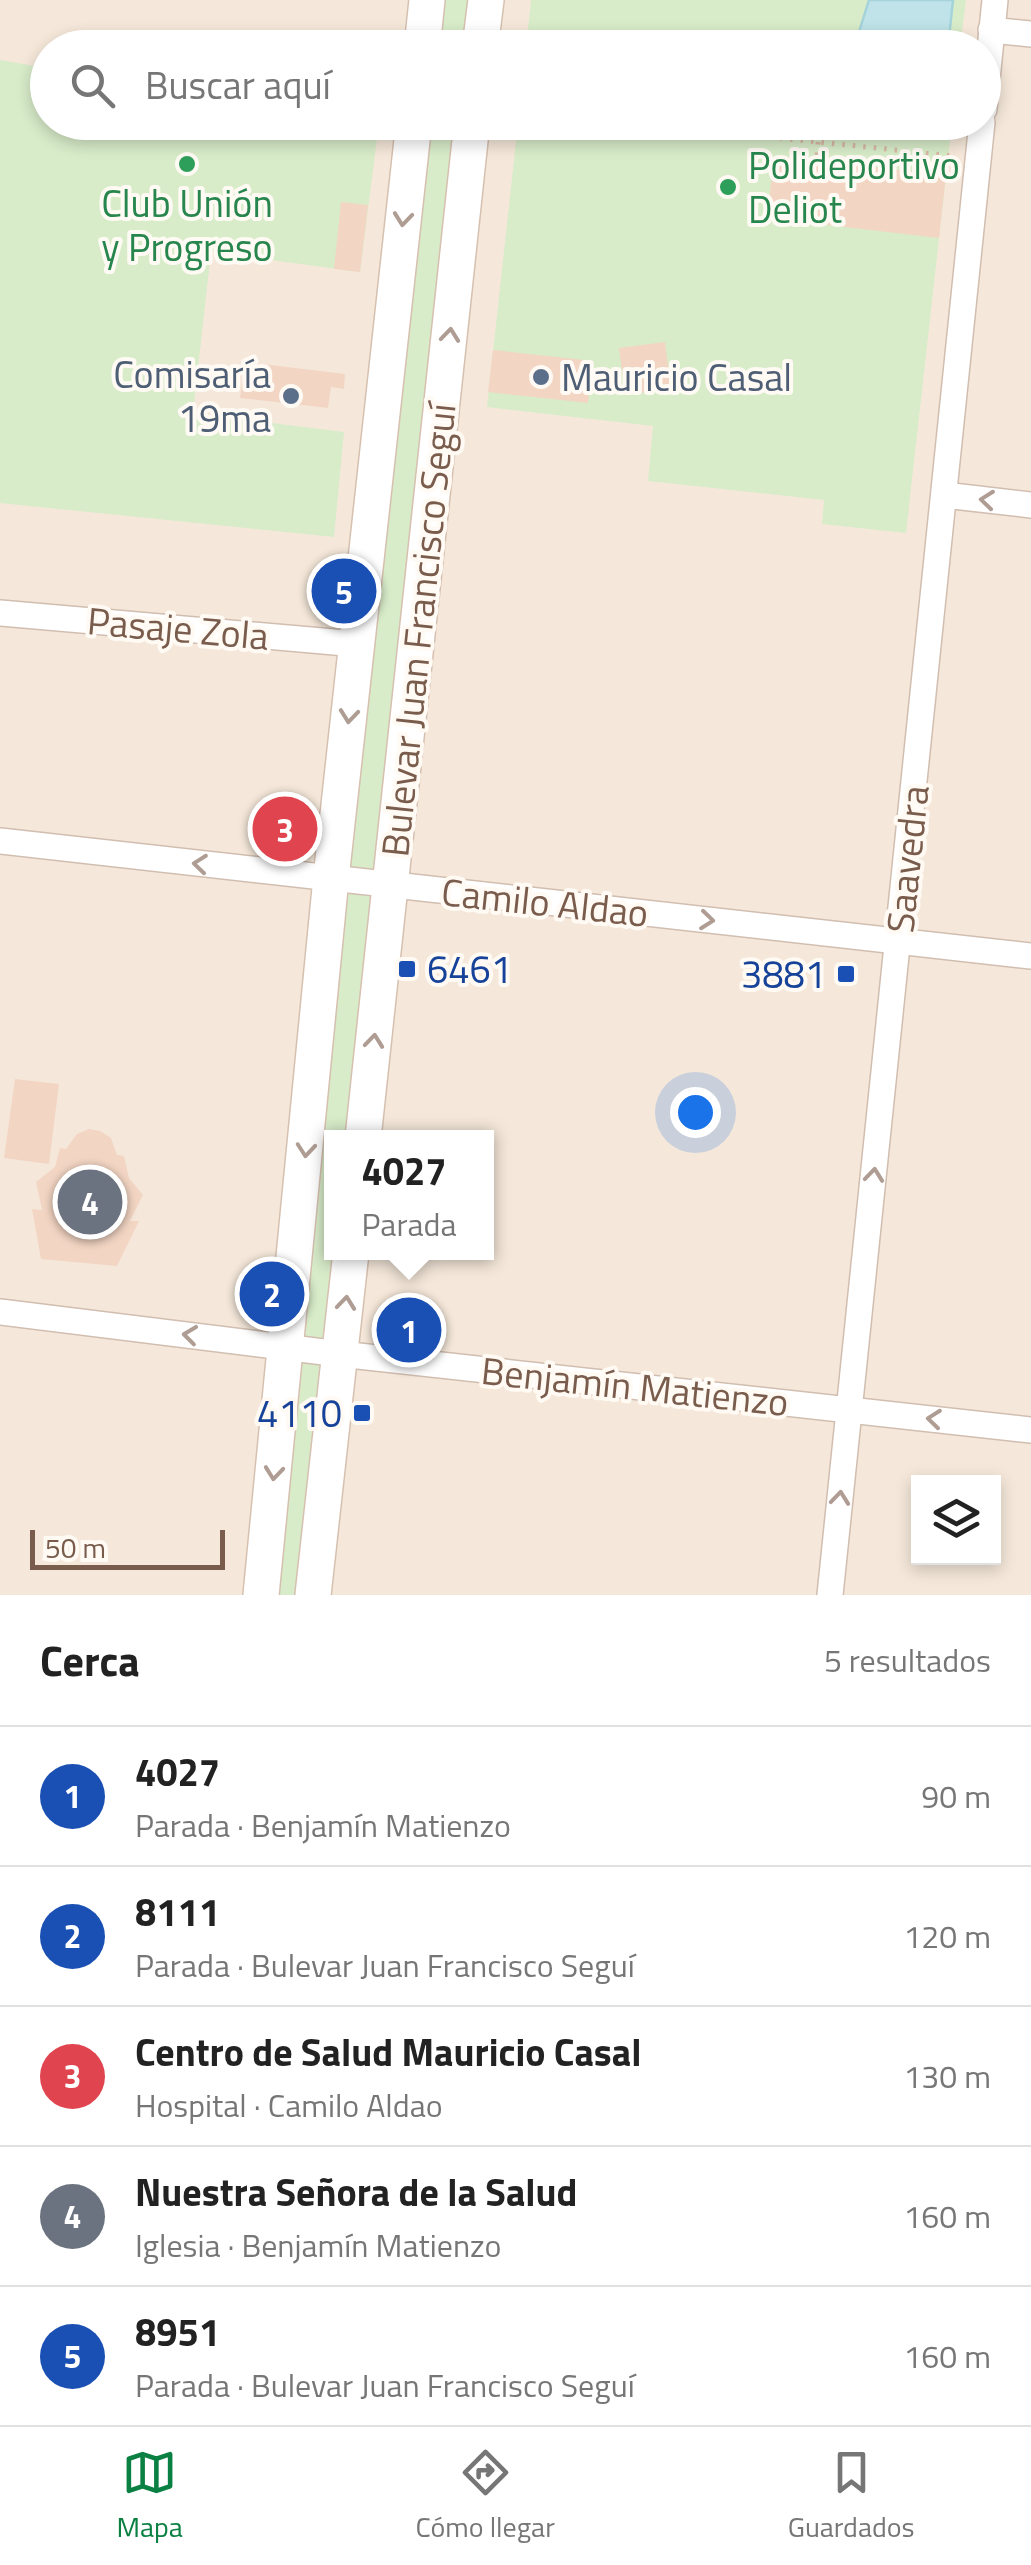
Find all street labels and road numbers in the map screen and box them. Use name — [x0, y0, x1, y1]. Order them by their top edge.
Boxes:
street label: Bulevar Juan Francisco Seguí — [365, 398, 471, 860]
street label: Pasaje Zola — [85, 591, 271, 665]
street label: Saavedra — [870, 782, 944, 936]
street label: Camilo Aldao — [439, 862, 651, 942]
street label: Benjamín Matienzo — [478, 1341, 792, 1431]

